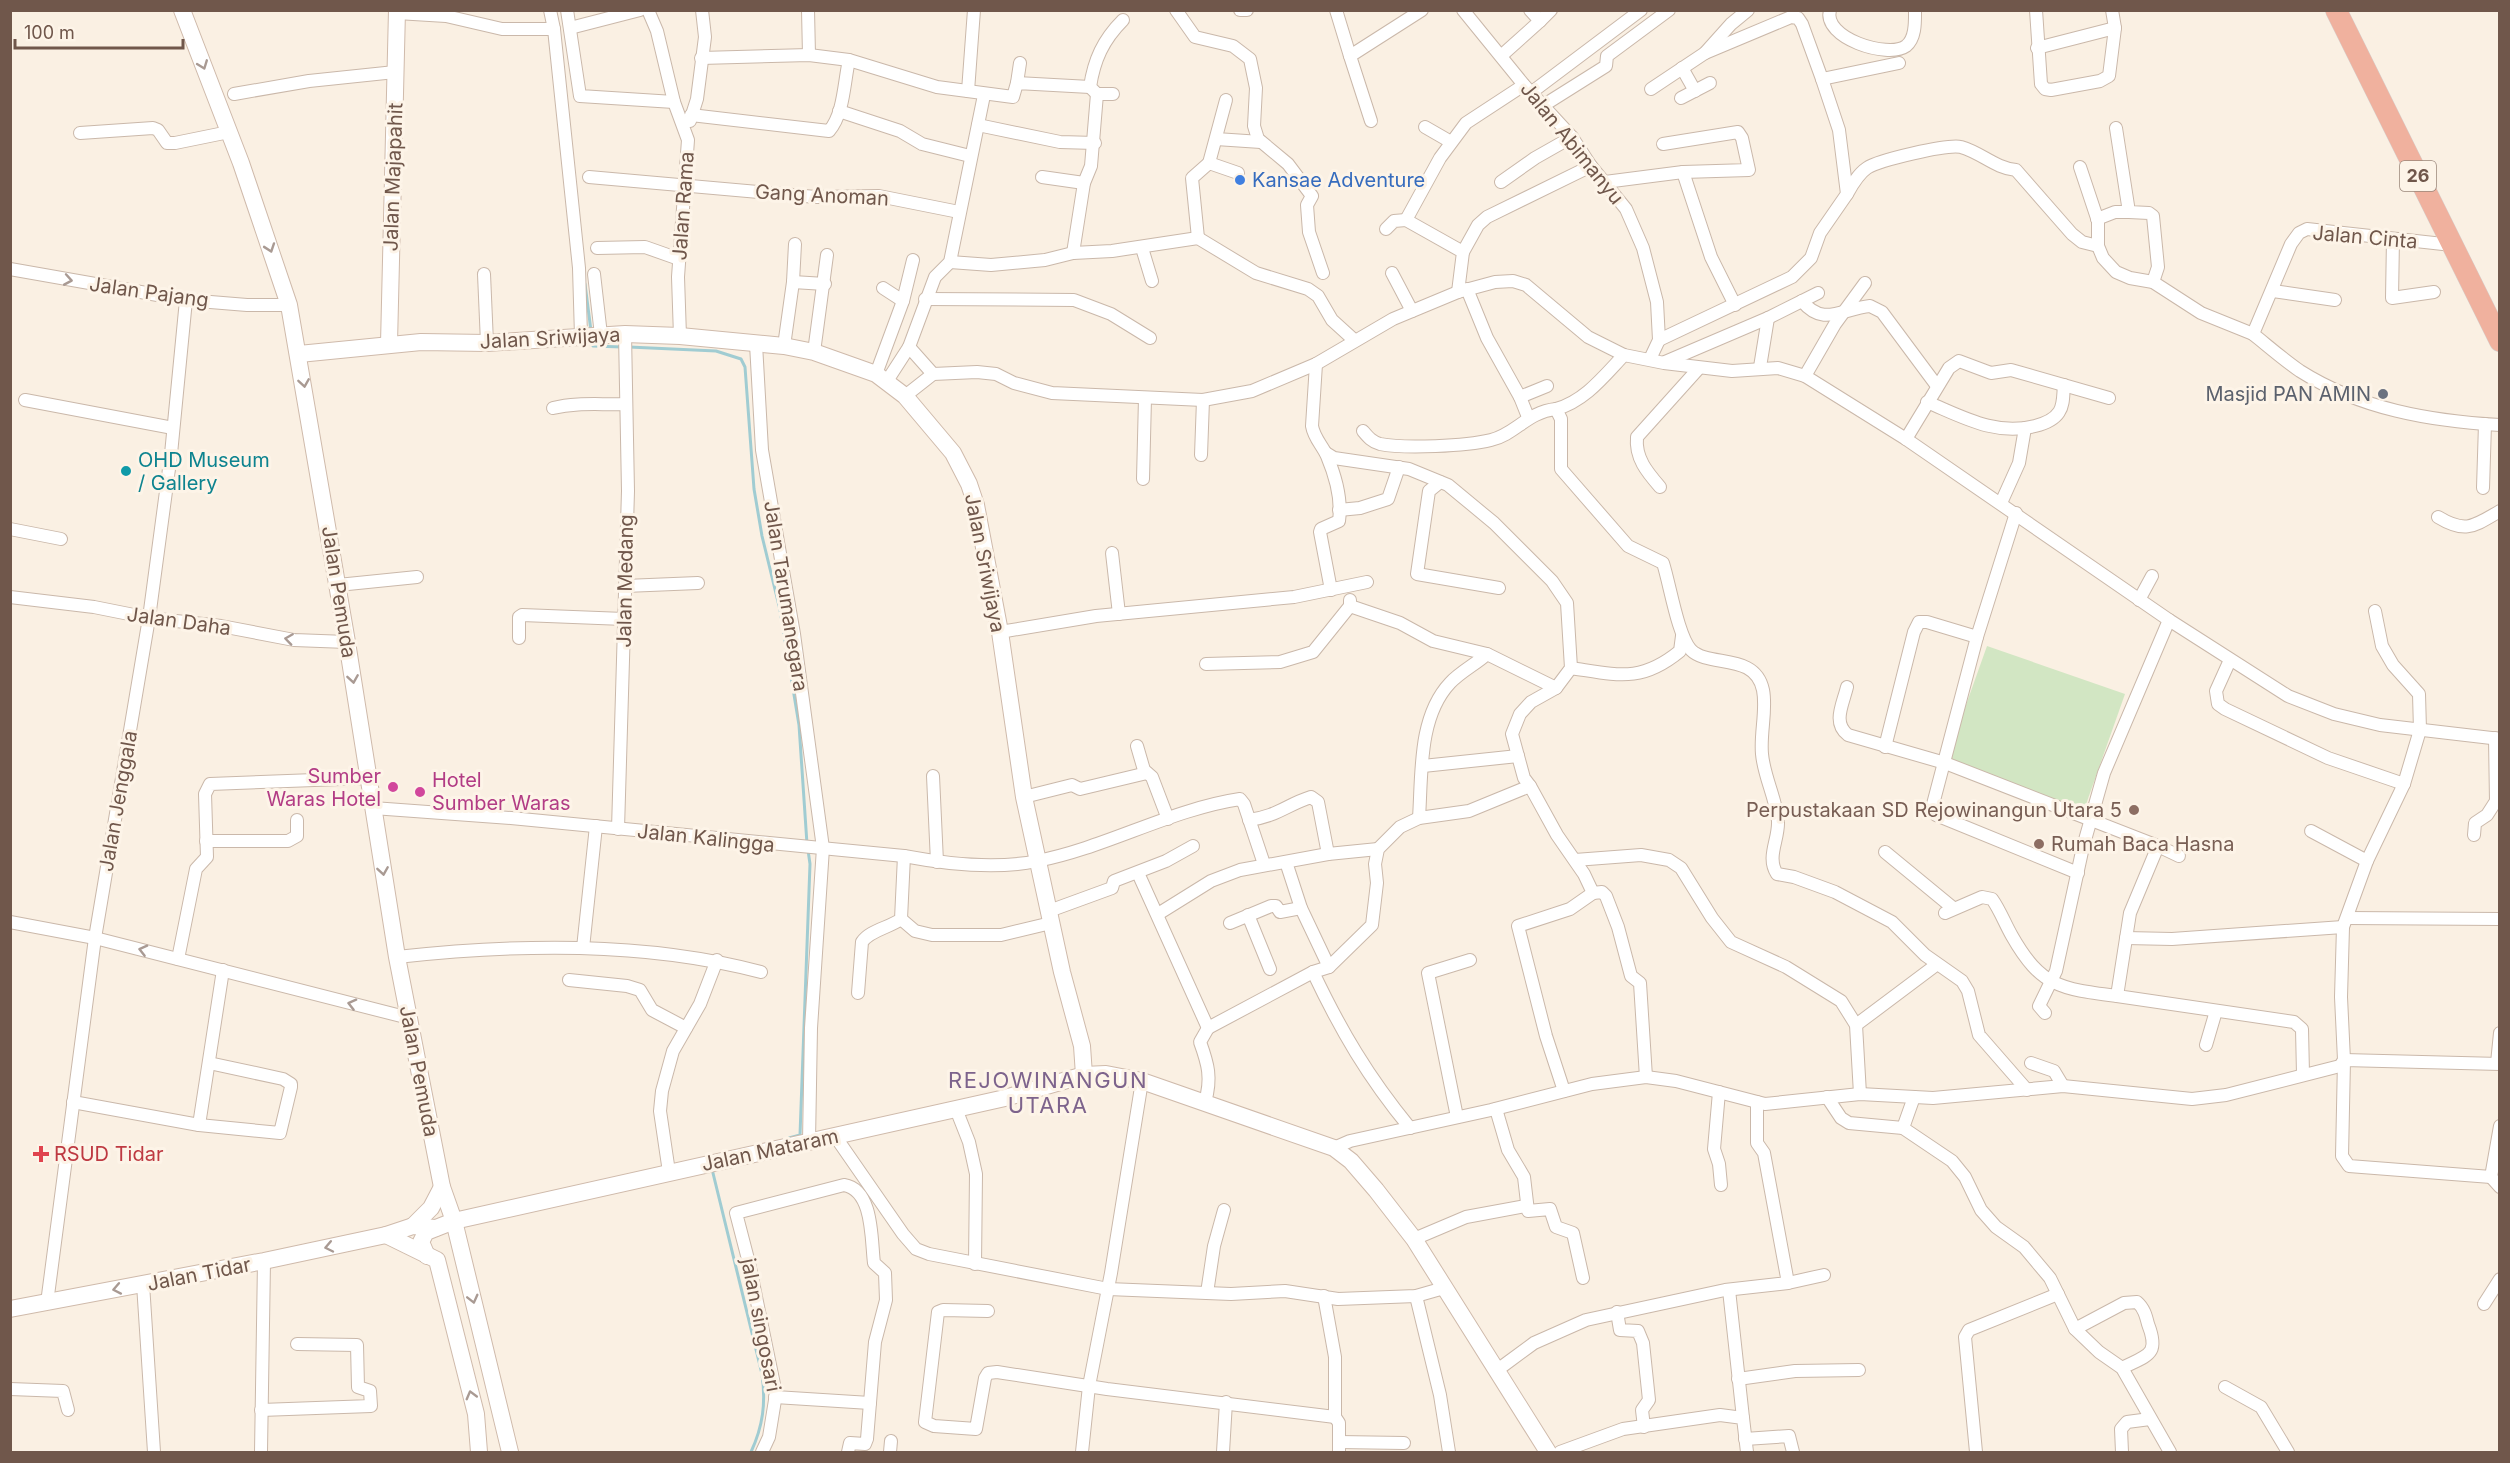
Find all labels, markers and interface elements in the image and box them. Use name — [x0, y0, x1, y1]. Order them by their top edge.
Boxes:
scale bar — [15, 12, 183, 50]
text: 100 m — [24, 22, 75, 43]
one-way arrow — [196, 59, 208, 70]
street label: Jalan Abimanyu — [1515, 77, 1629, 209]
street label: Jalan Majapahit — [378, 102, 408, 252]
street label: Jalan Rama — [667, 151, 699, 261]
road number: 26 — [2400, 161, 2436, 191]
place label: Kansae Adventure — [1252, 168, 1425, 192]
marker: Kansae Adventure — [1233, 173, 1247, 187]
street label: Gang Anoman — [754, 180, 890, 210]
street label: Jalan Cinta — [2311, 220, 2419, 254]
one-way arrow — [263, 242, 276, 253]
street label: Jalan Pajang — [88, 272, 210, 312]
one-way arrow — [63, 273, 73, 286]
street label: Jalan Sriwijaya — [479, 322, 621, 354]
one-way arrow — [297, 377, 310, 387]
place label: Masjid PAN AMIN — [2205, 382, 2371, 406]
marker: Masjid PAN AMIN — [2376, 387, 2390, 401]
place label: OHD Museum / Gallery — [138, 448, 270, 495]
marker: OHD Museum / Gallery — [119, 464, 133, 478]
street label: Jalan Sriwijaya — [960, 491, 1010, 635]
street label: Jalan Tarumanegara — [759, 499, 813, 693]
street label: Jalan Medang — [612, 514, 638, 648]
street label: Jalan Pemuda — [317, 524, 361, 660]
street label: Jalan Daha — [125, 602, 233, 640]
one-way arrow — [284, 633, 293, 645]
one-way arrow — [346, 673, 359, 683]
street label: Jalan Jenggala — [94, 729, 142, 873]
place label: Sumber Waras Hotel — [266, 764, 381, 811]
place label: Hotel Sumber Waras — [432, 768, 570, 815]
marker: Sumber Waras Hotel — [386, 780, 400, 794]
marker: Hotel Sumber Waras — [413, 785, 427, 799]
place label: Perpustakaan SD Rejowinangun Utara 5 — [1746, 798, 2122, 822]
marker: Perpustakaan SD Rejowinangun Utara 5 — [2127, 803, 2141, 817]
street label: Jalan Kalingga — [636, 819, 776, 857]
place label: Rumah Baca Hasna — [2051, 832, 2234, 856]
marker: Rumah Baca Hasna — [2032, 837, 2046, 851]
one-way arrow — [377, 867, 389, 876]
one-way arrow — [138, 945, 149, 957]
one-way arrow — [347, 999, 357, 1012]
street label: Jalan Pemuda — [395, 1003, 443, 1139]
district label: REJOWINANGUN UTARA — [948, 1067, 1148, 1118]
street label: Jalan Mataram — [699, 1124, 841, 1176]
place label: RSUD Tidar — [54, 1142, 164, 1166]
marker: RSUD Tidar — [32, 1145, 50, 1163]
one-way arrow — [324, 1240, 334, 1253]
street label: Jalan Tidar — [145, 1252, 253, 1296]
street label: jalan singosari — [736, 1255, 786, 1394]
one-way arrow — [112, 1282, 122, 1295]
one-way arrow — [466, 1294, 479, 1304]
one-way arrow — [465, 1390, 478, 1400]

